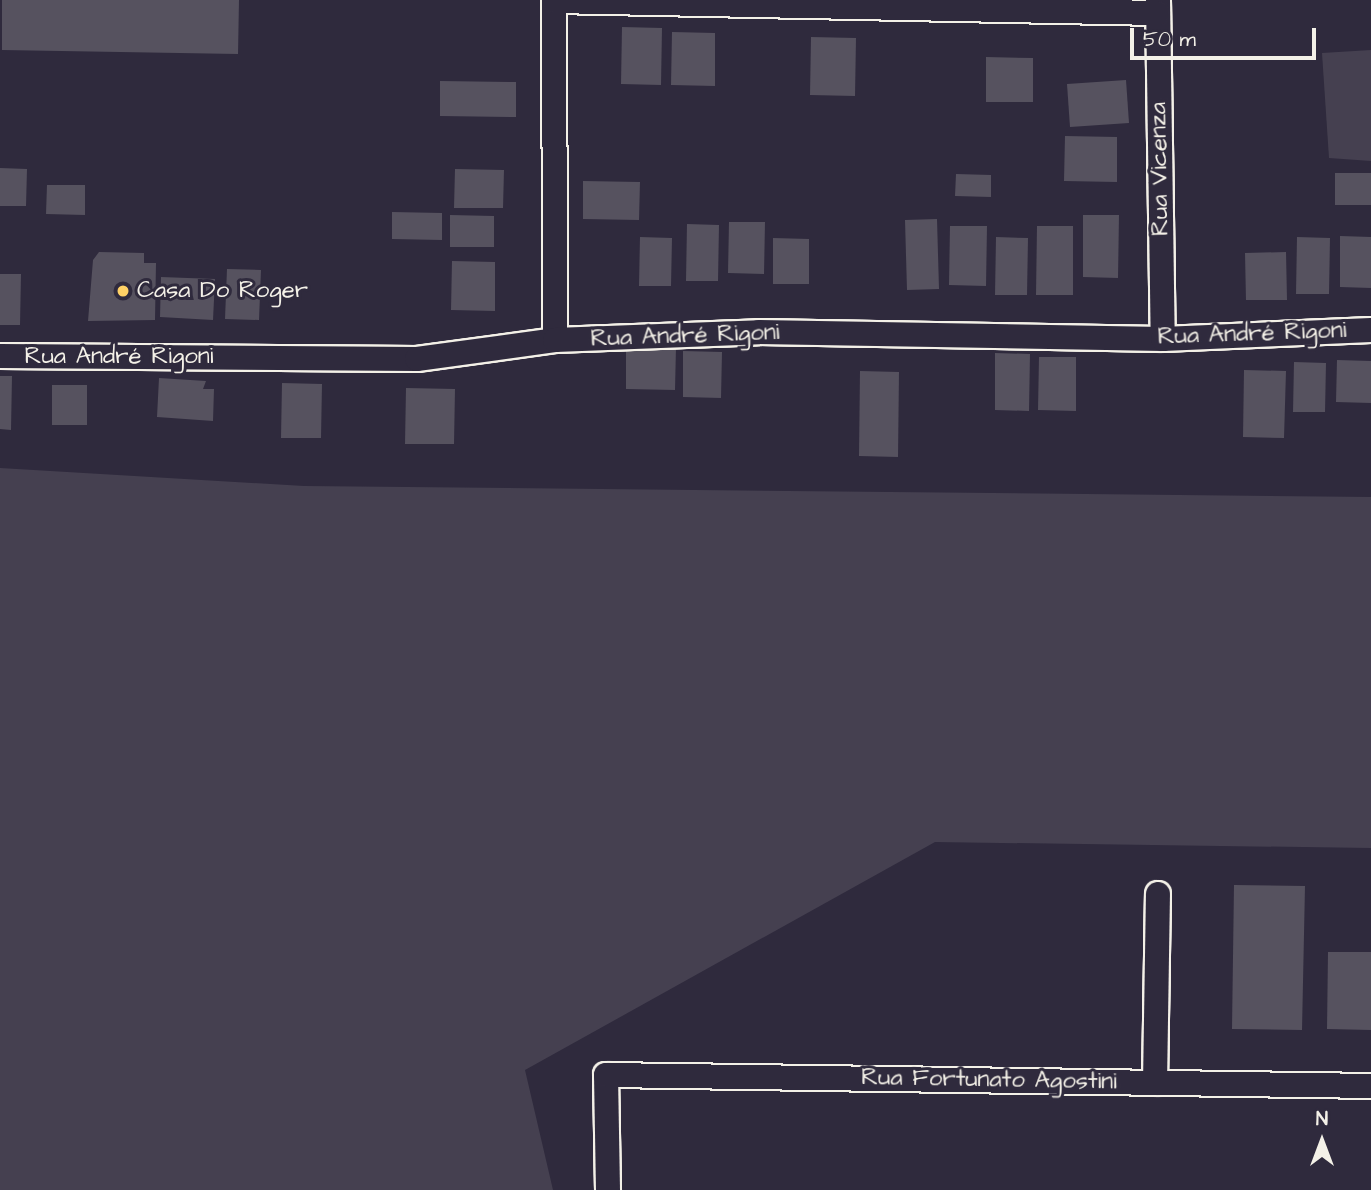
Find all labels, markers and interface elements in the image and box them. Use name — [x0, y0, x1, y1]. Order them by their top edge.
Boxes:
scale bar — [1133, 14, 1318, 58]
text: 50 m — [1143, 25, 1196, 54]
street label: Rua Vicenza — [1144, 102, 1176, 236]
place label: Casa Do Roger — [137, 277, 308, 305]
marker: Casa Do Roger — [115, 283, 131, 299]
street label: Rua André Rigoni — [1157, 316, 1347, 352]
street label: Rua André Rigoni — [590, 318, 780, 354]
street label: Rua André Rigoni — [25, 343, 213, 371]
street label: Rua Fortunato Agostini — [861, 1063, 1117, 1097]
north arrow — [1287, 1106, 1357, 1176]
text: N — [1316, 1106, 1328, 1133]

